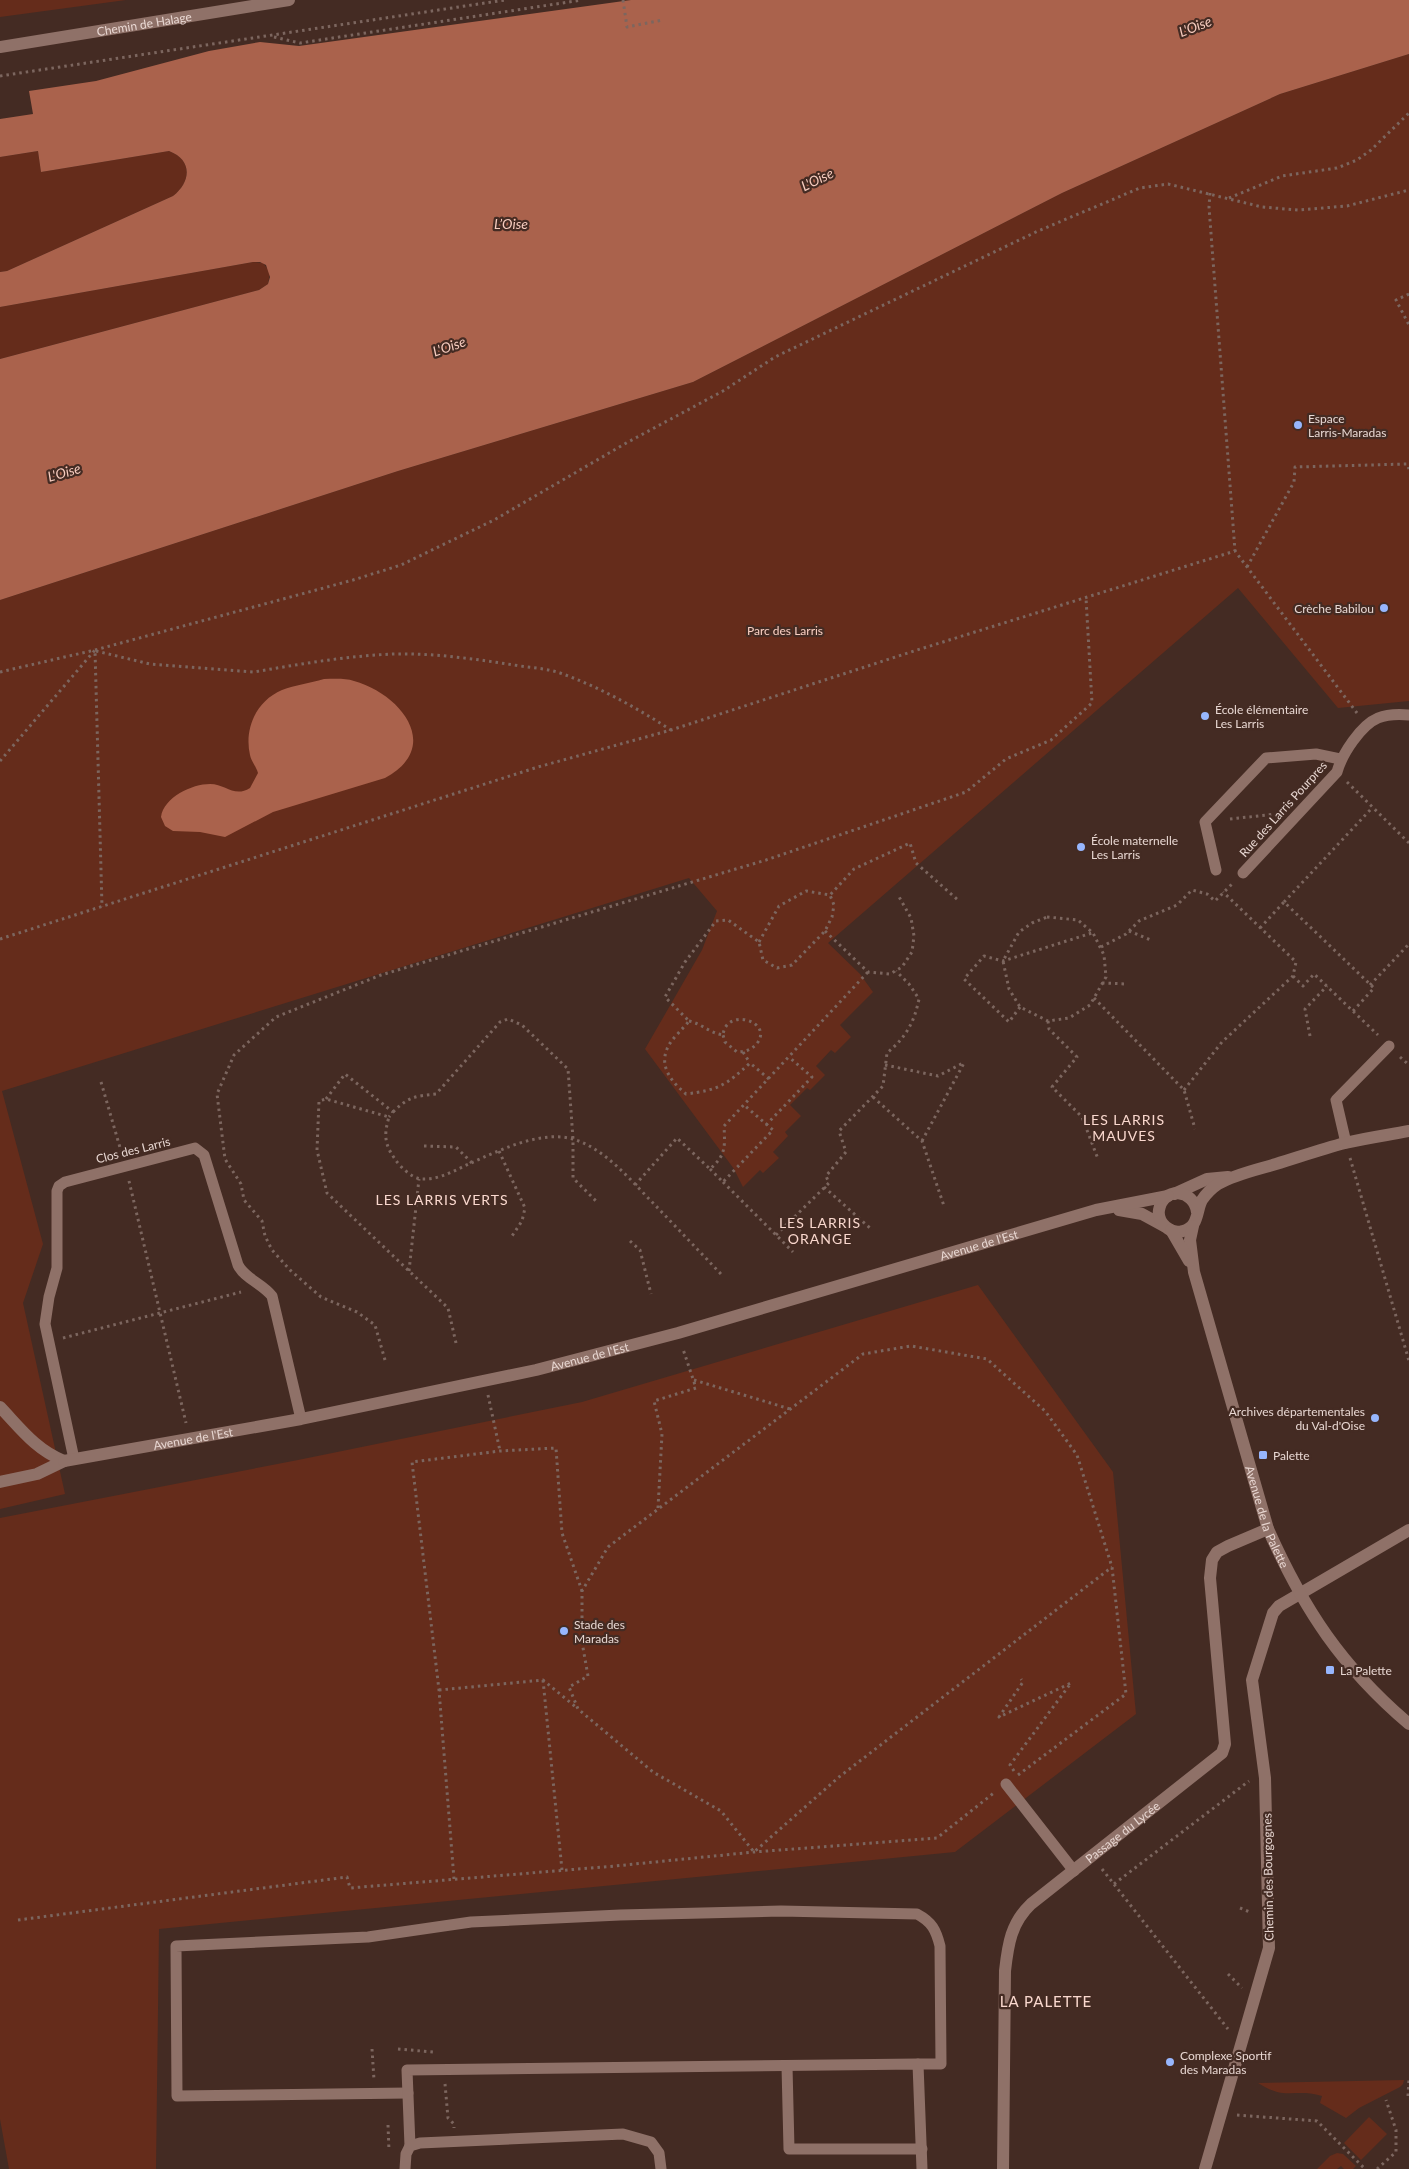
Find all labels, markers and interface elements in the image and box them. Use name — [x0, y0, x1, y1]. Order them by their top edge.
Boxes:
street label: Chemin de Halage — [96, 8, 193, 39]
water label: L'Oise — [1176, 12, 1214, 40]
water label: L'Oise — [798, 164, 836, 194]
water label: L’Oise — [494, 215, 528, 232]
water label: L'Oise — [430, 332, 468, 360]
place label: Espace Larris-Maradas — [1308, 411, 1386, 440]
marker: Espace Larris-Maradas — [1292, 419, 1304, 431]
water label: L'Oise — [45, 459, 83, 485]
place label: Crèche Babilou — [1294, 601, 1374, 616]
marker: Crèche Babilou — [1378, 602, 1390, 614]
park label: Parc des Larris — [747, 623, 823, 638]
place label: École élémentaire Les Larris — [1215, 702, 1308, 731]
marker: École élémentaire Les Larris — [1199, 710, 1211, 722]
street label: Rue des Larris Pourpres — [1236, 758, 1330, 860]
place label: École maternelle Les Larris — [1091, 833, 1178, 862]
marker: École maternelle Les Larris — [1075, 841, 1087, 853]
district label: LES LARRIS MAUVES — [1083, 1111, 1165, 1144]
street label: Clos des Larris — [94, 1134, 172, 1166]
district label: LES LARRIS VERTS — [375, 1191, 509, 1208]
district label: LES LARRIS ORANGE — [779, 1214, 861, 1247]
street label: Avenue de l'Est — [938, 1226, 1020, 1263]
street label: Avenue de l'Est — [549, 1338, 631, 1373]
place label: Archives départementales du Val-d'Oise — [1229, 1404, 1365, 1433]
marker: Archives départementales du Val-d'Oise — [1369, 1412, 1381, 1424]
street label: Avenue de l'Est — [152, 1424, 235, 1453]
place label: Palette — [1273, 1448, 1310, 1463]
marker: Palette — [1257, 1449, 1269, 1461]
street label: Avenue de la Palette — [1243, 1464, 1293, 1570]
place label: Stade des Maradas — [574, 1617, 625, 1646]
marker: Stade des Maradas — [558, 1625, 570, 1637]
place label: La Palette — [1340, 1663, 1392, 1678]
marker: La Palette — [1324, 1664, 1336, 1676]
street label: Passage du Lycée — [1082, 1798, 1163, 1866]
street label: Chemin des Bourgognes — [1259, 1813, 1277, 1941]
district label: LA PALETTE — [1000, 1992, 1092, 2010]
place label: Complexe Sportif des Maradas — [1180, 2048, 1272, 2077]
marker: Complexe Sportif des Maradas — [1164, 2056, 1176, 2068]

